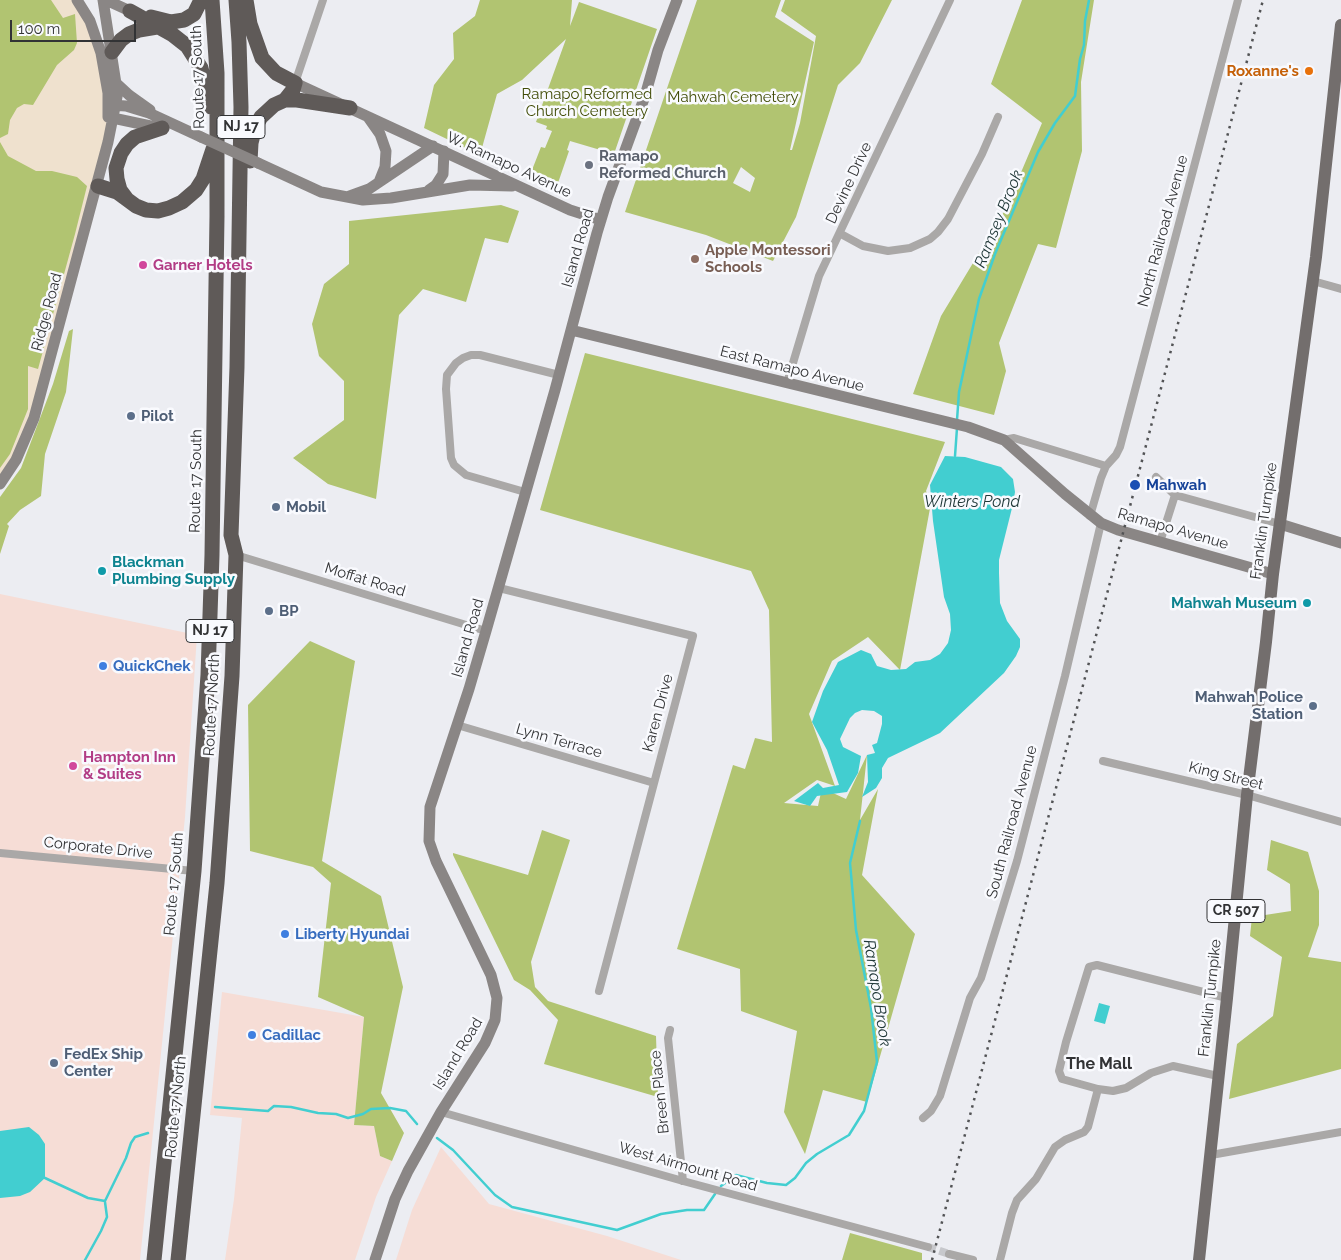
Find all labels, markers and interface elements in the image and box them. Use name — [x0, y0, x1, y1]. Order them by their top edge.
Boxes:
scale bar — [12, 10, 139, 42]
text: 100 m — [18, 20, 60, 38]
street label: Route 17 South — [187, 25, 209, 129]
place label: Roxanne's — [1226, 62, 1299, 80]
marker: Roxanne's — [1303, 65, 1315, 77]
park label: Ramapo Reformed Church Cemetery — [522, 85, 652, 120]
park label: Mahwah Cemetery — [667, 88, 799, 106]
road number: NJ 17 — [217, 115, 265, 138]
street label: W. Ramapo Avenue — [444, 128, 574, 202]
street label: Devine Drive — [822, 139, 876, 227]
place label: Ramapo Reformed Church — [599, 147, 726, 182]
street label: North Railroad Avenue — [1134, 153, 1192, 309]
marker: Ramapo Reformed Church — [583, 159, 595, 171]
water label: Ramsey Brook — [971, 167, 1027, 271]
street label: Island Road — [558, 207, 598, 289]
place label: Apple Montessori Schools — [705, 241, 831, 276]
marker: Apple Montessori Schools — [689, 253, 701, 265]
place label: Garner Hotels — [153, 256, 253, 274]
marker: Garner Hotels — [137, 259, 149, 271]
street label: Ridge Road — [28, 271, 66, 353]
street label: East Ramapo Avenue — [718, 342, 866, 396]
place label: Pilot — [141, 407, 174, 425]
marker: Pilot — [125, 410, 137, 422]
street label: Route 17 South — [186, 429, 206, 533]
street label: Franklin Turnpike — [1247, 461, 1281, 581]
place label: Mahwah — [1146, 476, 1206, 494]
marker: Mahwah — [1128, 478, 1142, 492]
water label: Winters Pond — [924, 492, 1020, 512]
place label: Mobil — [286, 498, 326, 516]
marker: Mobil — [270, 501, 282, 513]
street label: Ramapo Avenue — [1116, 505, 1230, 553]
place label: Blackman Plumbing Supply — [112, 553, 235, 588]
street label: Moffat Road — [322, 559, 408, 601]
marker: Blackman Plumbing Supply — [96, 565, 108, 577]
place label: Mahwah Museum — [1171, 594, 1297, 612]
street label: Island Road — [448, 597, 488, 679]
marker: Mahwah Museum — [1301, 597, 1313, 609]
place label: BP — [279, 602, 299, 620]
marker: BP — [263, 605, 275, 617]
road number: NJ 17 — [186, 620, 234, 642]
street label: Route 17 North — [200, 653, 224, 757]
place label: QuickChek — [113, 657, 191, 675]
marker: QuickChek — [97, 660, 109, 672]
street label: Karen Drive — [639, 672, 677, 754]
place label: Mahwah Police Station — [1195, 688, 1303, 723]
marker: Mahwah Police Station — [1307, 700, 1319, 712]
street label: Lynn Terrace — [514, 720, 604, 762]
street label: South Railroad Avenue — [983, 744, 1041, 900]
place label: Hampton Inn & Suites — [83, 748, 176, 783]
street label: King Street — [1187, 758, 1265, 794]
marker: Hampton Inn & Suites — [67, 760, 79, 772]
street label: Route 17 South — [161, 832, 187, 936]
street label: Corporate Drive — [43, 833, 153, 863]
road number: CR 507 — [1207, 899, 1265, 922]
place label: Liberty Hyundai — [295, 925, 409, 943]
marker: Liberty Hyundai — [279, 928, 291, 940]
water label: Ramapo Brook — [859, 938, 895, 1048]
street label: Franklin Turnpike — [1195, 938, 1225, 1058]
street label: Island Road — [429, 1015, 487, 1093]
place label: Cadillac — [262, 1026, 321, 1044]
marker: Cadillac — [246, 1029, 258, 1041]
place label: FedEx Ship Center — [64, 1045, 143, 1080]
street label: Breen Place — [647, 1049, 673, 1135]
district label: The Mall — [1066, 1054, 1132, 1074]
street label: Route 17 North — [162, 1055, 190, 1159]
marker: FedEx Ship Center — [48, 1057, 60, 1069]
street label: West Airmount Road — [617, 1139, 759, 1195]

